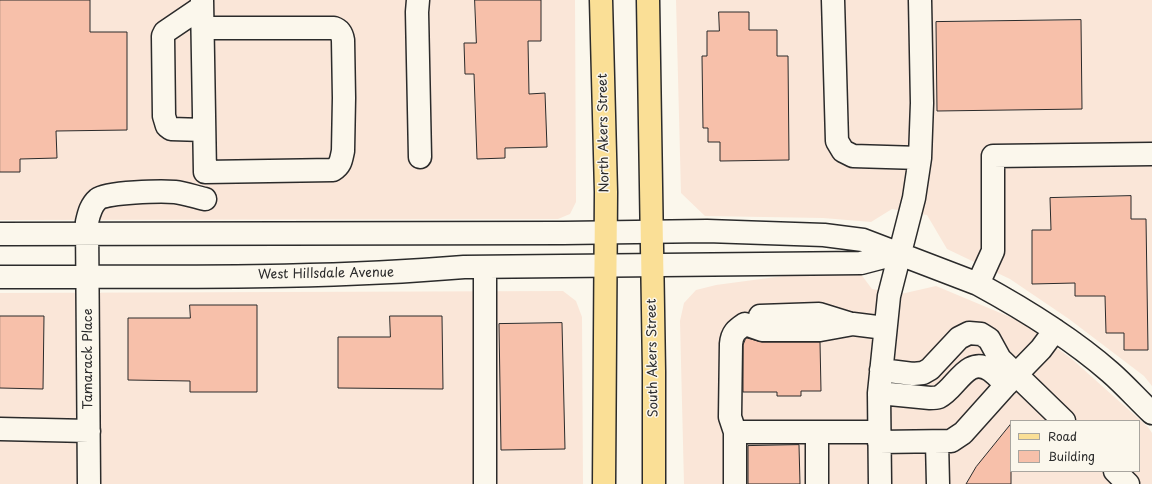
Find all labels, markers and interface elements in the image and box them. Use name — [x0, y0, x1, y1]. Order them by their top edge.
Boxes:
street label: North Akers Street — [595, 73, 613, 193]
street label: West Hillsdale Avenue — [258, 265, 394, 283]
street label: South Akers Street — [644, 298, 662, 418]
street label: Tamarack Place — [80, 308, 96, 410]
legend — [1010, 420, 1140, 472]
text: Road — [1048, 427, 1077, 445]
text: Building — [1048, 447, 1095, 465]

